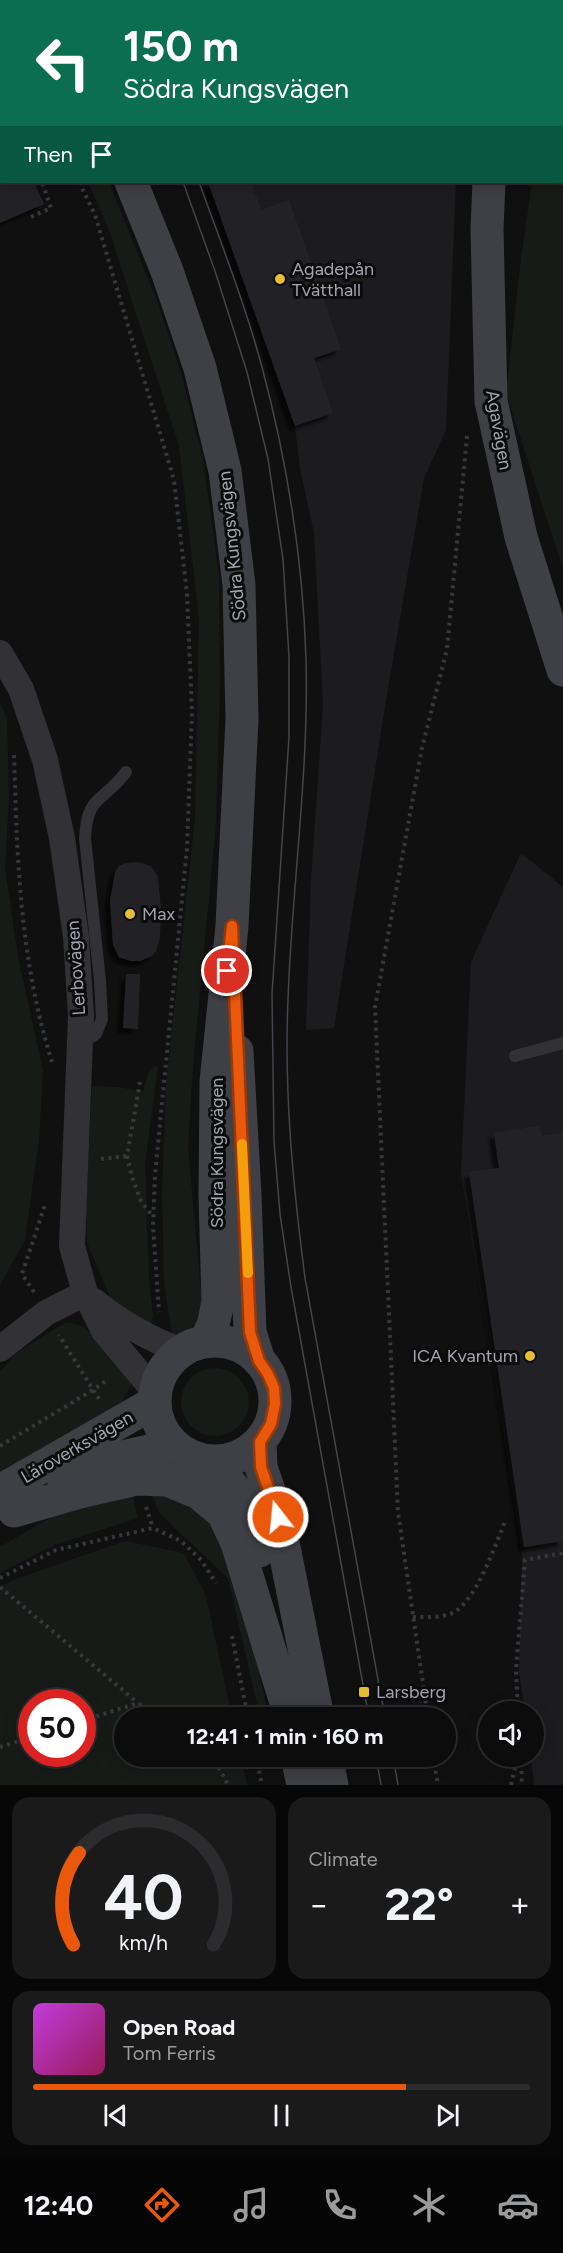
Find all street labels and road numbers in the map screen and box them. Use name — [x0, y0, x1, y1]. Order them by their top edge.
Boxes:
street label: Agavägen — [481, 388, 517, 472]
street label: Södra Kungsvägen — [213, 470, 251, 622]
street label: Lerbovägen — [62, 920, 90, 1016]
street label: Södra Kungsvägen — [206, 1078, 228, 1228]
street label: Läroverksvägen — [17, 1406, 137, 1488]

